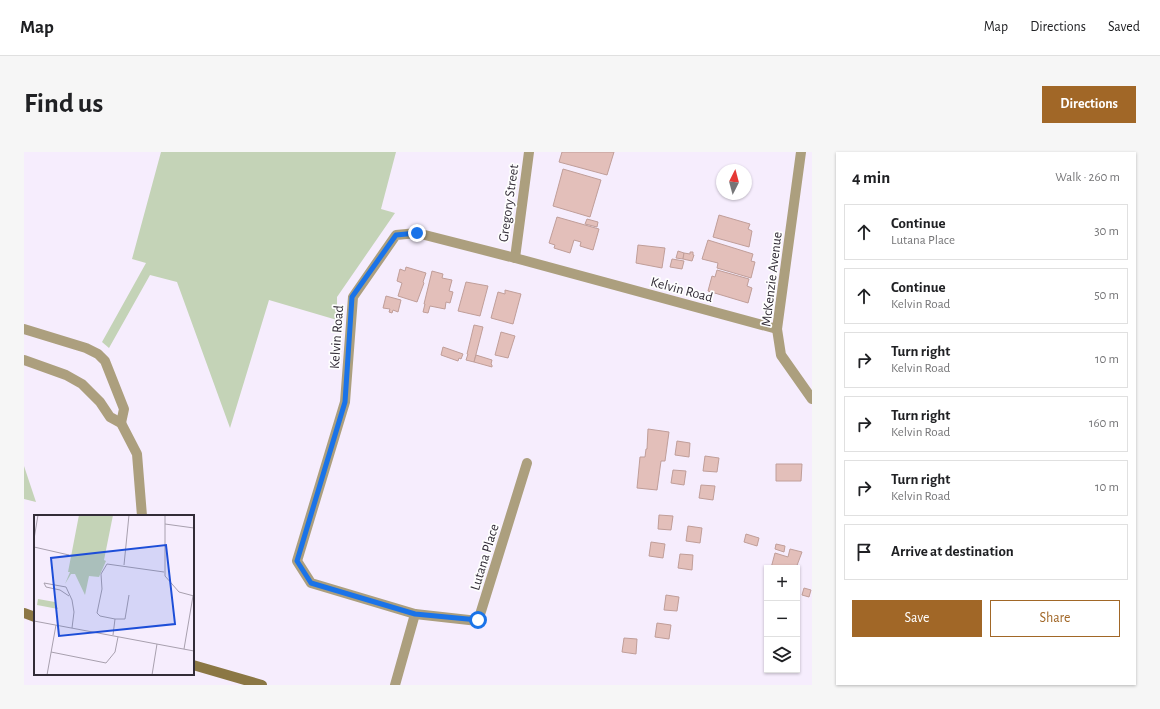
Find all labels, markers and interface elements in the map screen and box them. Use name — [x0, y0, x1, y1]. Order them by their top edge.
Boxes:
text: Map — [20, 18, 54, 37]
text: Map — [984, 20, 1008, 34]
text: Directions — [1030, 20, 1086, 34]
text: Saved — [1108, 20, 1140, 34]
button: Directions — [1042, 86, 1136, 123]
text: Find us — [24, 90, 103, 118]
street label: Gregory Street — [497, 163, 521, 243]
north arrow — [716, 164, 752, 200]
text: 4 min — [852, 169, 890, 186]
text: Walk · 260 m — [1055, 171, 1120, 184]
text: Continue — [891, 216, 946, 231]
icon: ahead — [853, 221, 875, 243]
route end — [408, 224, 426, 242]
text: 30 m — [1094, 225, 1119, 238]
street label: McKenzie Avenue — [759, 231, 785, 327]
text: Lutana Place — [891, 234, 955, 247]
street label: Kelvin Road — [649, 275, 714, 305]
text: Continue — [891, 280, 946, 295]
icon: ahead — [853, 285, 875, 307]
text: 50 m — [1094, 289, 1119, 302]
text: Kelvin Road — [891, 298, 950, 311]
street label: Kelvin Road — [328, 305, 346, 369]
text: Turn right — [891, 344, 950, 359]
icon: right — [853, 349, 875, 371]
text: 10 m — [1095, 353, 1119, 366]
text: Kelvin Road — [891, 362, 950, 375]
text: Turn right — [891, 408, 950, 423]
icon: right — [853, 413, 875, 435]
text: 160 m — [1089, 417, 1119, 430]
text: Kelvin Road — [891, 426, 950, 439]
text: Turn right — [891, 472, 950, 487]
icon: right — [853, 477, 875, 499]
text: 10 m — [1095, 481, 1119, 494]
text: Kelvin Road — [891, 490, 950, 503]
inset map — [34, 515, 194, 675]
street label: Lutana Place — [468, 522, 502, 592]
icon: arrive — [853, 541, 875, 563]
text: Arrive at destination — [891, 544, 1014, 559]
map controls — [764, 565, 800, 673]
button: + — [764, 565, 800, 601]
button: Save — [852, 600, 982, 637]
button: Share — [990, 600, 1120, 637]
button: − — [764, 601, 800, 637]
route start — [469, 611, 487, 629]
button: layers — [764, 637, 800, 673]

